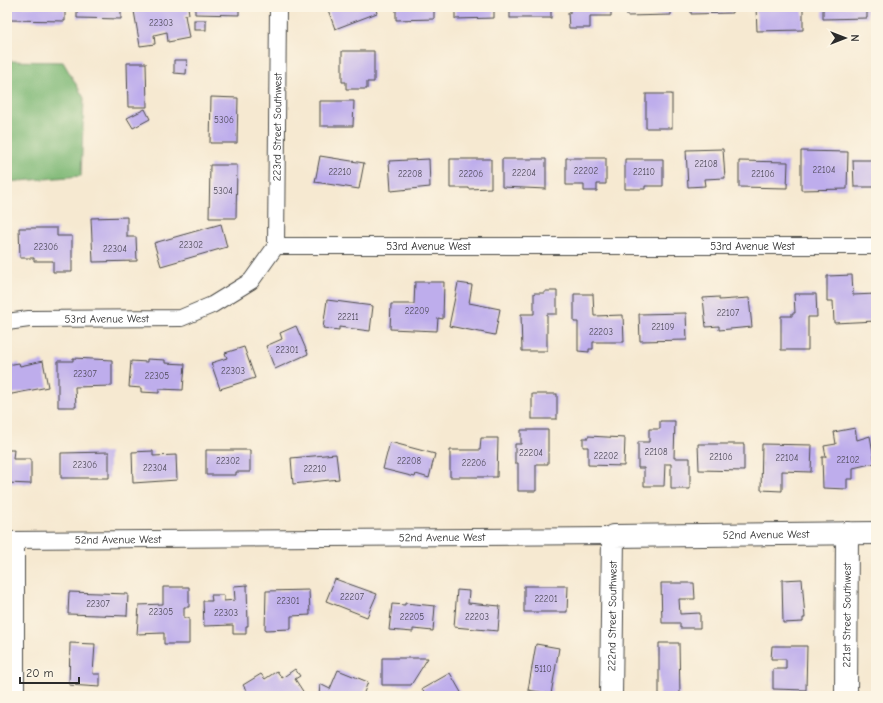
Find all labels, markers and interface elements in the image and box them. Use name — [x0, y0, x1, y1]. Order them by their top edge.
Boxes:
house number: 22303 — [149, 18, 173, 28]
north arrow — [825, 18, 865, 58]
text: N — [848, 34, 861, 42]
street label: 223rd Street Southwest — [270, 72, 284, 181]
house number: 5306 — [214, 115, 234, 125]
house number: 22108 — [694, 159, 718, 169]
house number: 22104 — [813, 165, 835, 175]
house number: 22202 — [574, 166, 598, 176]
house number: 22210 — [328, 167, 352, 177]
house number: 22110 — [633, 167, 655, 177]
house number: 22204 — [512, 168, 536, 178]
house number: 22208 — [398, 169, 422, 179]
house number: 22206 — [459, 169, 483, 179]
house number: 22106 — [751, 169, 775, 179]
house number: 5304 — [213, 186, 233, 196]
house number: 22302 — [179, 240, 203, 250]
street label: 53rd Avenue West — [386, 240, 471, 253]
street label: 53rd Avenue West — [710, 240, 795, 253]
house number: 22306 — [34, 242, 58, 252]
house number: 22304 — [103, 244, 127, 254]
house number: 22209 — [405, 306, 429, 316]
house number: 22107 — [717, 308, 740, 318]
street label: 53rd Avenue West — [65, 312, 150, 325]
house number: 22211 — [337, 312, 359, 322]
house number: 22109 — [651, 322, 675, 332]
house number: 22203 — [589, 327, 613, 337]
house number: 22301 — [275, 345, 299, 355]
house number: 22303 — [221, 366, 245, 376]
house number: 22307 — [73, 369, 98, 379]
house number: 22305 — [145, 371, 169, 381]
house number: 22108 — [644, 447, 668, 457]
house number: 22204 — [519, 448, 543, 458]
house number: 22202 — [594, 451, 618, 461]
house number: 22106 — [709, 452, 733, 462]
house number: 22104 — [776, 453, 798, 463]
house number: 22102 — [836, 455, 860, 465]
house number: 22302 — [216, 456, 240, 466]
house number: 22208 — [397, 456, 421, 466]
house number: 22206 — [462, 458, 486, 468]
house number: 22306 — [73, 460, 97, 470]
house number: 22304 — [143, 463, 167, 473]
house number: 22210 — [303, 464, 327, 474]
street label: 52nd Avenue West — [723, 527, 810, 541]
street label: 52nd Avenue West — [399, 530, 486, 544]
street label: 52nd Avenue West — [75, 532, 162, 546]
street label: 222nd Street Southwest — [605, 560, 619, 671]
street label: 221st Street Southwest — [840, 562, 853, 667]
house number: 22207 — [340, 592, 365, 602]
house number: 22201 — [534, 594, 558, 604]
house number: 22301 — [276, 596, 300, 606]
house number: 22307 — [86, 599, 111, 609]
house number: 22305 — [149, 607, 173, 617]
house number: 22303 — [214, 608, 238, 618]
house number: 22205 — [400, 612, 424, 622]
house number: 22203 — [465, 612, 489, 622]
scale bar — [20, 659, 79, 685]
house number: 5110 — [534, 664, 552, 674]
text: 20 m — [26, 666, 54, 680]

